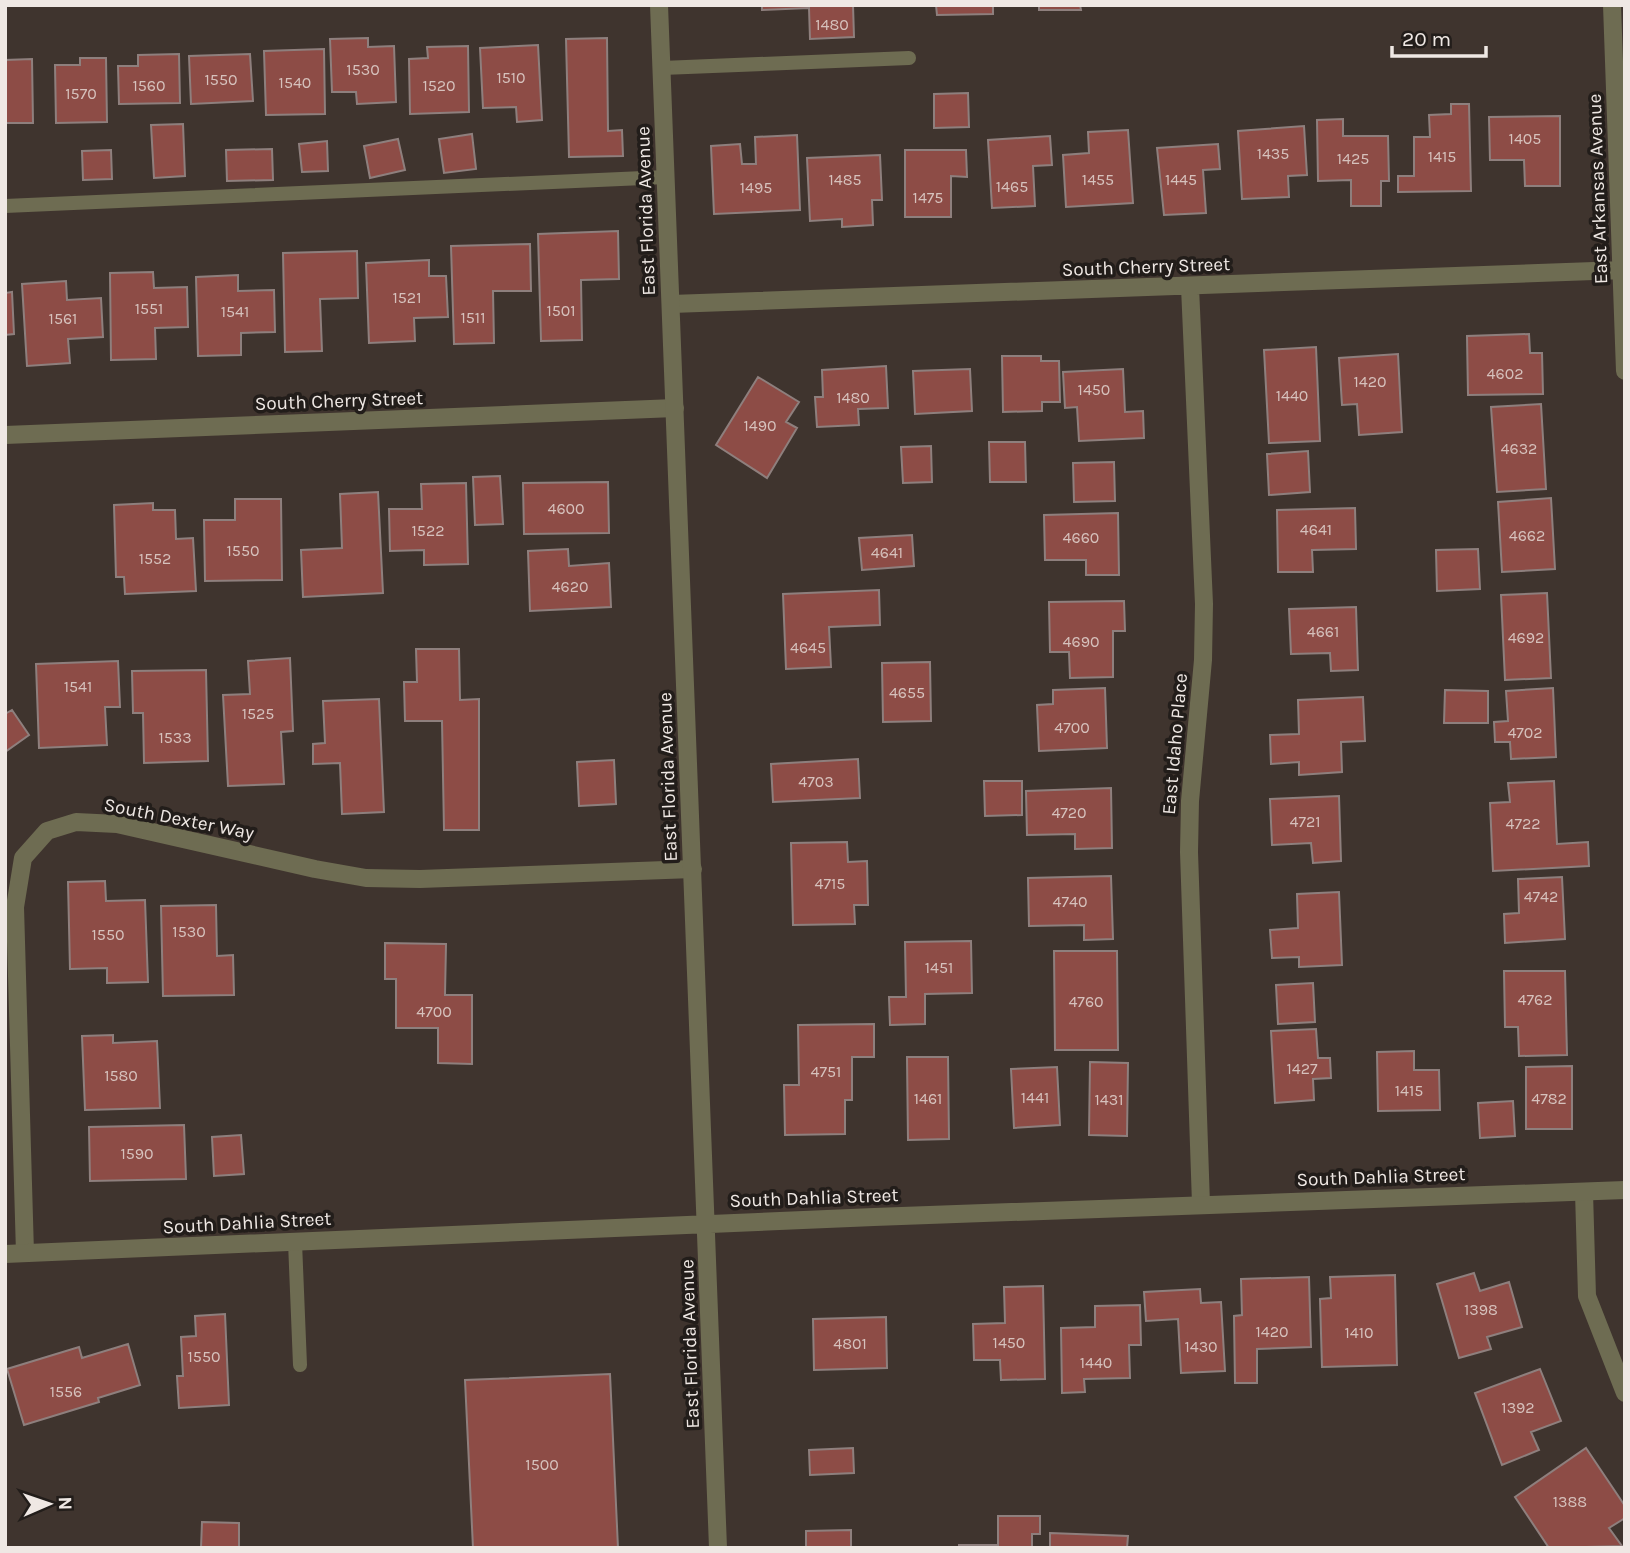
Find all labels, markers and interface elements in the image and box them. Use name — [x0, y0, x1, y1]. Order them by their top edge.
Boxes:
scale bar — [1392, 14, 1486, 58]
house number: 1480 — [815, 15, 849, 34]
text: 20 m — [1402, 27, 1451, 51]
house number: 1530 — [346, 60, 380, 79]
house number: 1510 — [496, 68, 526, 87]
house number: 1550 — [205, 70, 237, 89]
house number: 1540 — [279, 73, 311, 92]
house number: 1560 — [133, 76, 165, 95]
house number: 1520 — [422, 76, 456, 95]
house number: 1570 — [65, 84, 97, 103]
street label: East Arkansas Avenue — [1584, 93, 1612, 285]
street label: East Florida Avenue — [632, 126, 660, 296]
house number: 1405 — [1509, 129, 1541, 148]
house number: 1435 — [1257, 144, 1289, 163]
house number: 1415 — [1428, 147, 1456, 166]
house number: 1425 — [1337, 149, 1369, 168]
house number: 1485 — [828, 170, 862, 189]
house number: 1455 — [1082, 170, 1114, 189]
house number: 1445 — [1165, 170, 1197, 189]
house number: 1465 — [996, 177, 1028, 196]
house number: 1495 — [740, 178, 772, 197]
house number: 1475 — [913, 188, 943, 207]
street label: South Cherry Street — [1061, 253, 1231, 281]
house number: 1521 — [393, 288, 421, 307]
house number: 1551 — [135, 299, 163, 318]
house number: 1501 — [546, 301, 576, 320]
house number: 1541 — [221, 302, 249, 321]
house number: 1511 — [461, 308, 485, 327]
house number: 1561 — [49, 309, 77, 328]
house number: 4602 — [1487, 364, 1523, 383]
house number: 1420 — [1354, 372, 1387, 391]
house number: 1450 — [1078, 380, 1110, 399]
house number: 1440 — [1276, 386, 1308, 405]
street label: South Cherry Street — [254, 387, 424, 415]
house number: 1480 — [836, 388, 870, 407]
house number: 1490 — [744, 416, 777, 435]
house number: 4632 — [1501, 439, 1537, 458]
house number: 4600 — [547, 499, 585, 518]
house number: 4641 — [1300, 520, 1332, 539]
house number: 1522 — [412, 521, 444, 540]
house number: 4662 — [1509, 526, 1545, 545]
house number: 4660 — [1063, 528, 1099, 547]
house number: 1550 — [227, 541, 259, 560]
house number: 4641 — [871, 543, 903, 562]
house number: 1552 — [139, 549, 171, 568]
house number: 4620 — [552, 577, 588, 596]
house number: 4661 — [1307, 622, 1339, 641]
house number: 4692 — [1508, 628, 1544, 647]
house number: 4690 — [1063, 632, 1099, 651]
house number: 4645 — [790, 638, 826, 657]
street label: East Idaho Place — [1158, 672, 1192, 816]
house number: 1541 — [64, 677, 92, 696]
house number: 4655 — [889, 683, 925, 702]
street label: East Florida Avenue — [654, 692, 682, 862]
house number: 1525 — [242, 704, 274, 723]
house number: 4700 — [1054, 718, 1090, 737]
house number: 4702 — [1507, 723, 1543, 742]
house number: 1533 — [158, 728, 192, 747]
house number: 4703 — [798, 772, 834, 791]
street label: South Dexter Way — [102, 794, 256, 844]
house number: 4720 — [1051, 803, 1087, 822]
house number: 4721 — [1289, 812, 1321, 831]
house number: 4722 — [1506, 814, 1541, 833]
house number: 4715 — [815, 874, 845, 893]
house number: 4742 — [1524, 887, 1558, 906]
house number: 4740 — [1053, 892, 1087, 911]
house number: 1530 — [172, 922, 206, 941]
house number: 1550 — [92, 925, 124, 944]
house number: 1451 — [925, 958, 953, 977]
house number: 4762 — [1518, 990, 1552, 1009]
house number: 4760 — [1068, 992, 1104, 1011]
house number: 4700 — [416, 1002, 452, 1021]
house number: 1427 — [1286, 1059, 1318, 1078]
house number: 4751 — [811, 1062, 841, 1081]
house number: 1580 — [104, 1066, 138, 1085]
house number: 1415 — [1395, 1081, 1423, 1100]
house number: 1441 — [1021, 1088, 1049, 1107]
house number: 1461 — [914, 1089, 942, 1108]
house number: 4782 — [1531, 1089, 1567, 1108]
house number: 1431 — [1095, 1090, 1123, 1109]
house number: 1590 — [120, 1144, 154, 1163]
street label: South Dahlia Street — [1296, 1163, 1466, 1191]
street label: South Dahlia Street — [729, 1184, 899, 1212]
street label: South Dahlia Street — [162, 1208, 332, 1238]
street label: East Florida Avenue — [676, 1259, 704, 1429]
house number: 1398 — [1464, 1300, 1498, 1319]
house number: 1420 — [1256, 1322, 1289, 1341]
house number: 1410 — [1344, 1323, 1374, 1342]
house number: 1450 — [993, 1333, 1025, 1352]
house number: 4801 — [833, 1334, 867, 1353]
house number: 1430 — [1184, 1337, 1218, 1356]
house number: 1550 — [188, 1347, 220, 1366]
house number: 1440 — [1080, 1353, 1112, 1372]
house number: 1556 — [50, 1382, 82, 1401]
house number: 1392 — [1501, 1398, 1535, 1417]
house number: 1500 — [525, 1455, 559, 1474]
north arrow — [14, 1469, 84, 1539]
house number: 1388 — [1553, 1492, 1587, 1511]
text: N — [54, 1496, 76, 1511]

